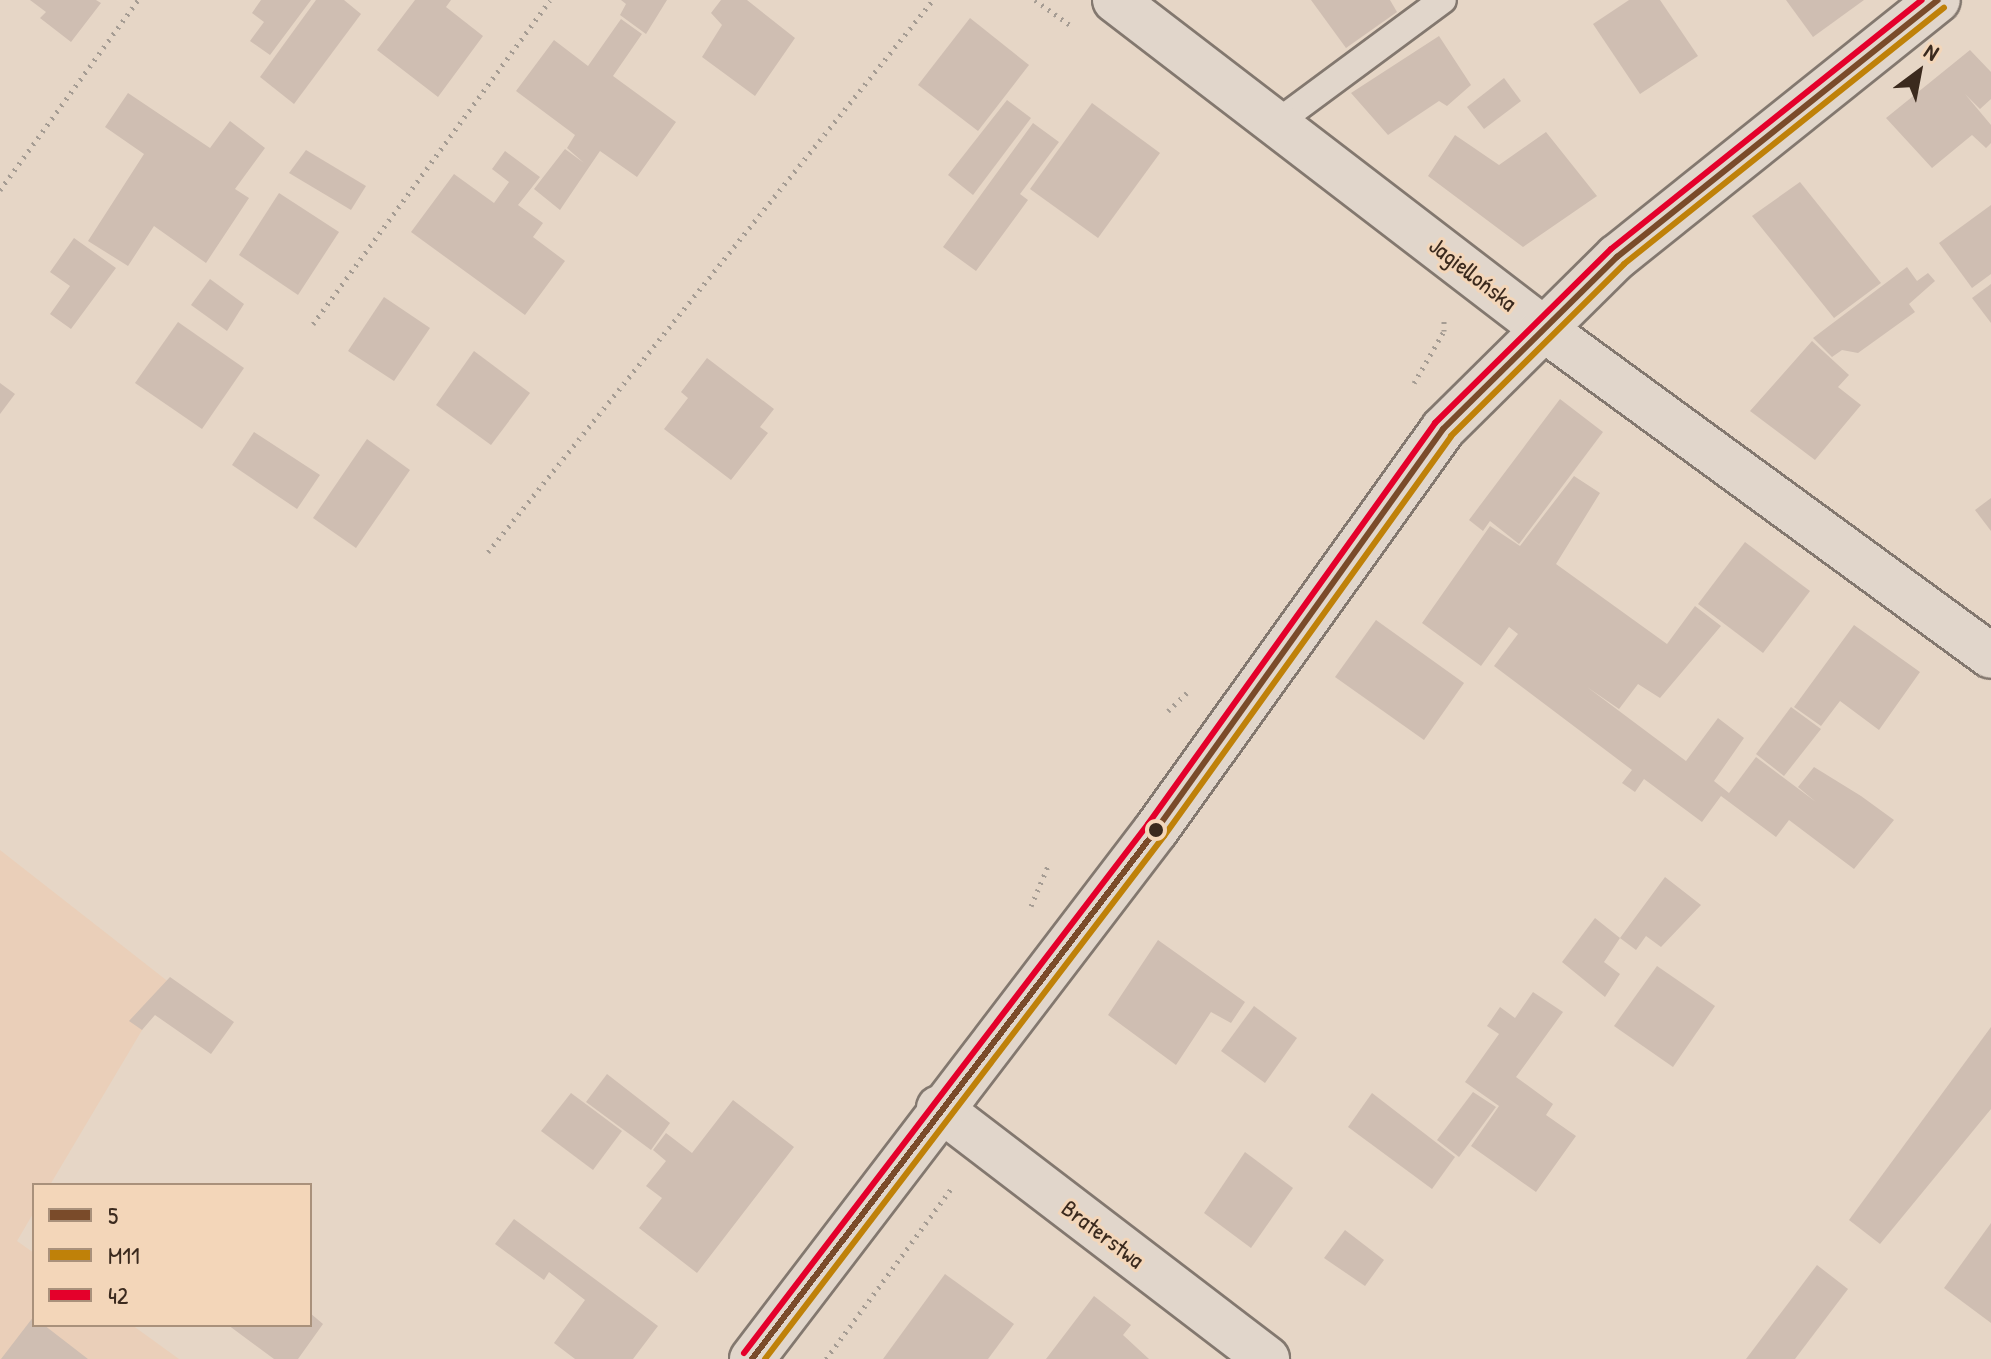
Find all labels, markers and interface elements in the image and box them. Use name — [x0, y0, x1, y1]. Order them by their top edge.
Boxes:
north arrow — [1879, 32, 1959, 112]
text: N — [1919, 36, 1945, 67]
street label: Jagiellońska — [1423, 231, 1523, 317]
unlabelled marker — [1148, 822, 1164, 838]
legend — [32, 1183, 312, 1327]
street label: Braterstwa — [1056, 1194, 1150, 1274]
text: 5 — [108, 1199, 118, 1231]
text: M11 — [108, 1239, 140, 1271]
text: 42 — [108, 1279, 128, 1311]

